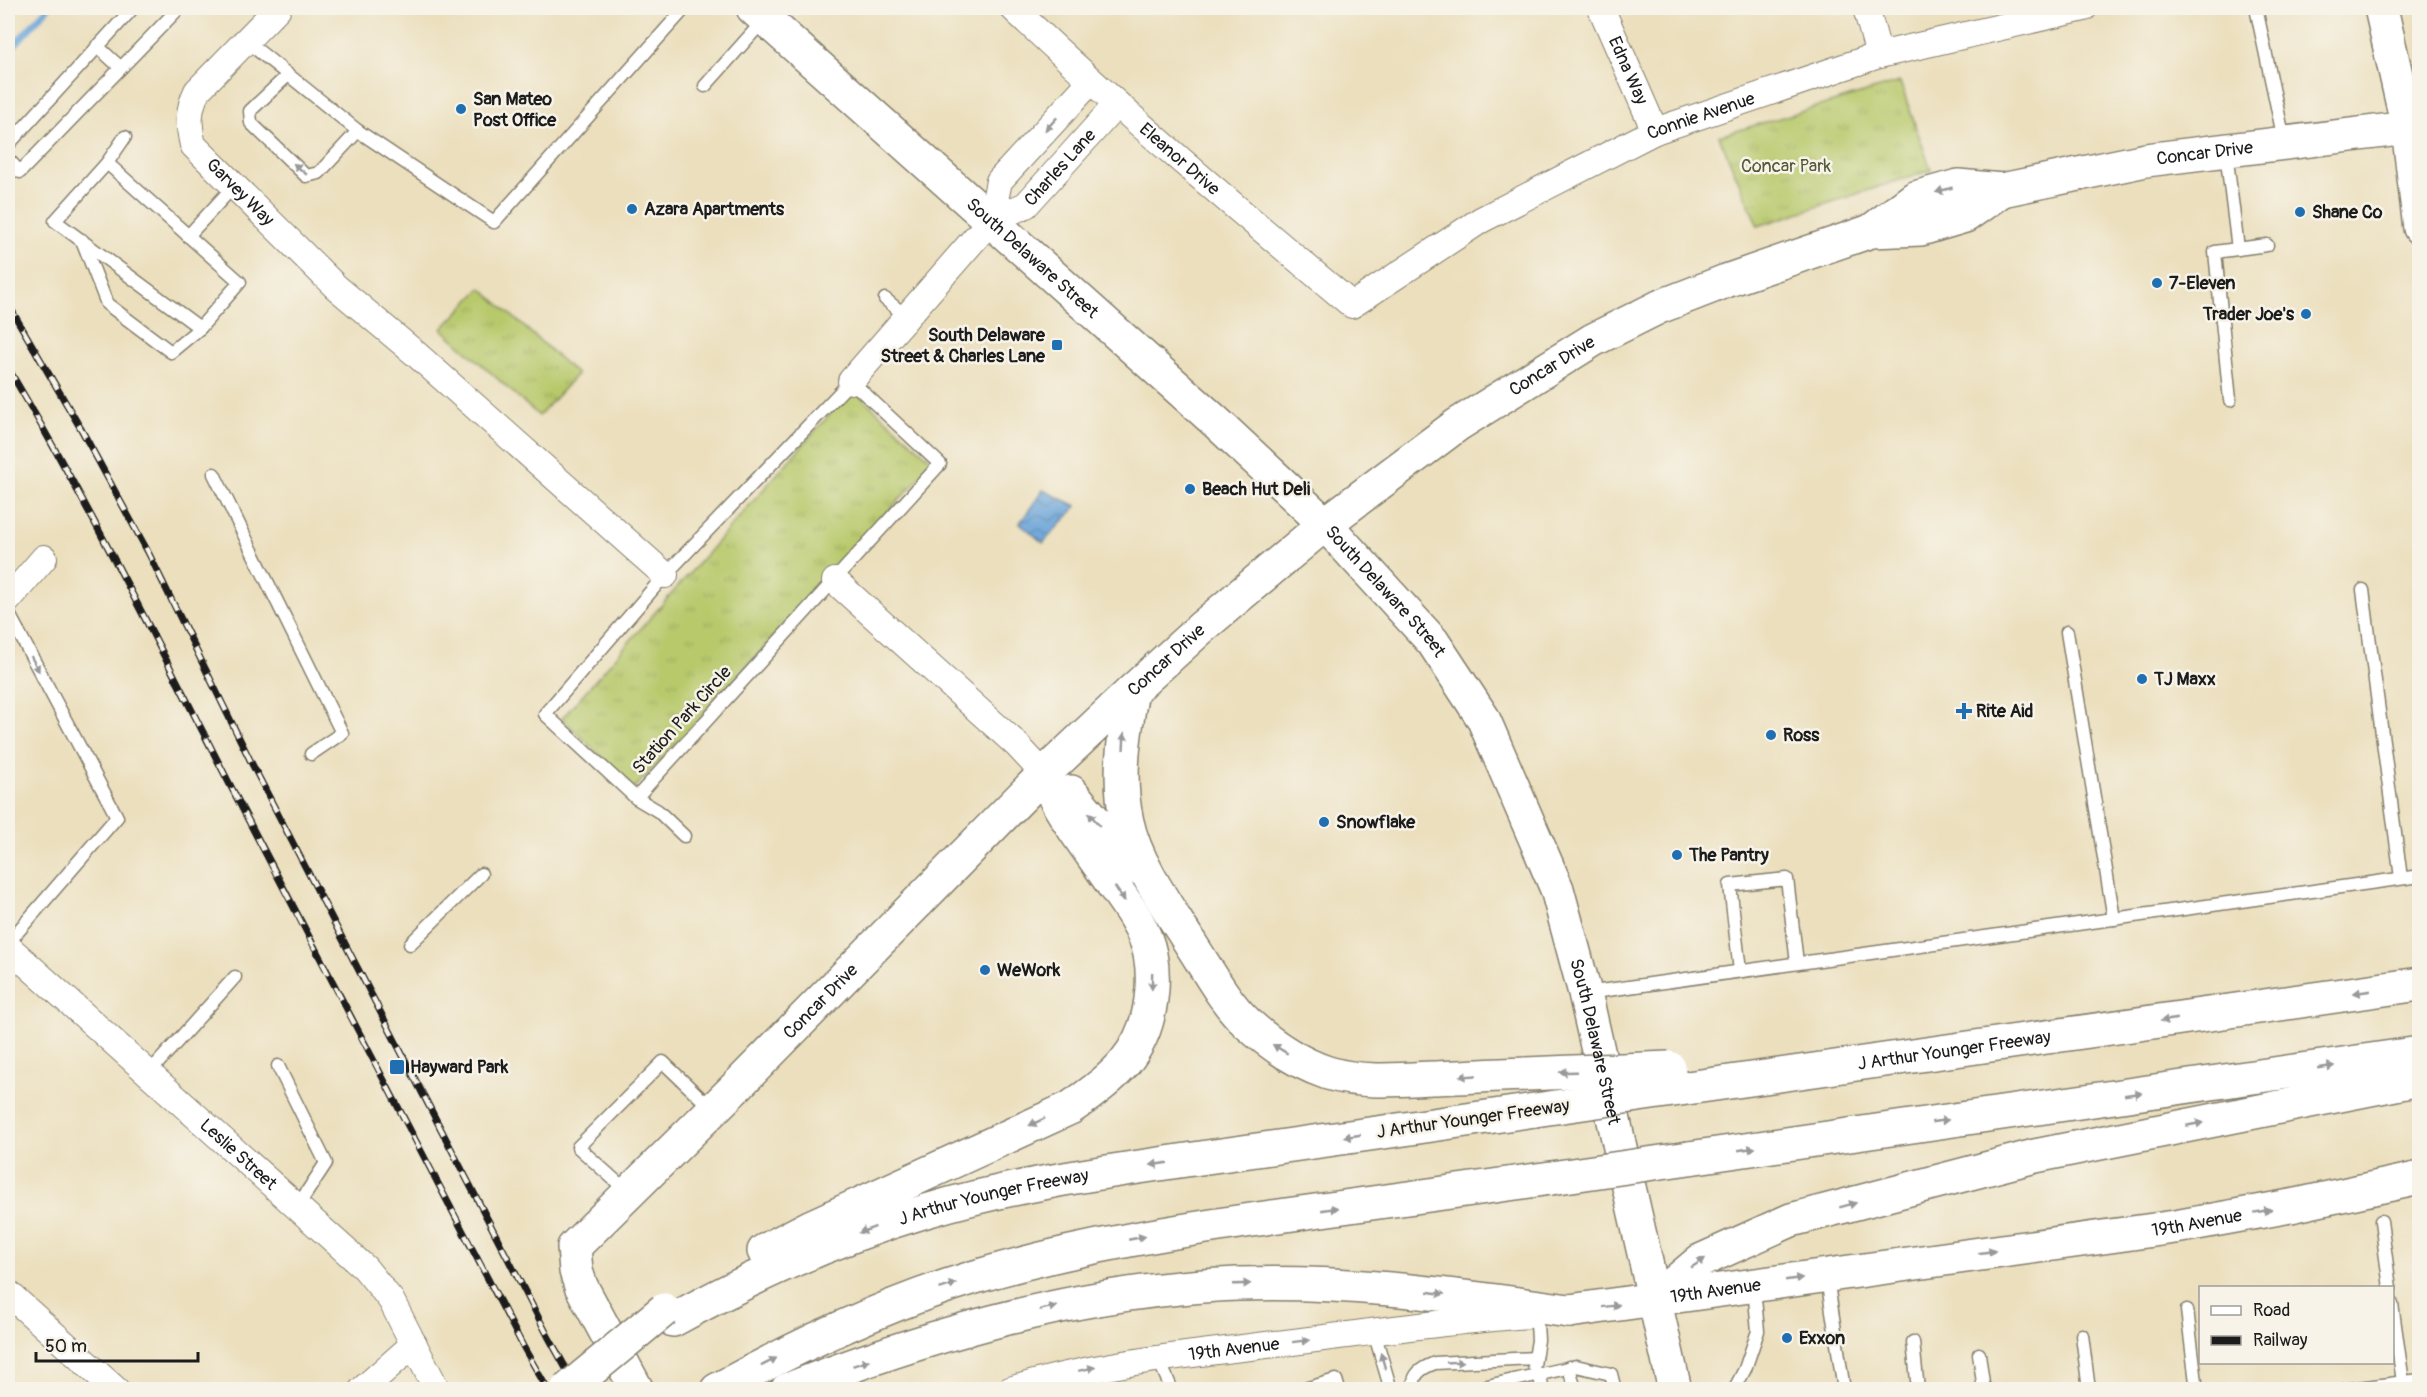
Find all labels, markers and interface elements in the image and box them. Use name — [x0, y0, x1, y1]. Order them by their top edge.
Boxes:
street label: Edna Way — [1603, 33, 1653, 108]
street label: Connie Avenue — [1643, 86, 1758, 145]
place label: San Mateo Post Office — [473, 88, 557, 132]
marker: San Mateo Post Office — [454, 102, 468, 116]
one-way arrow — [1044, 117, 1058, 132]
street label: Eleanor Drive — [1135, 118, 1225, 200]
street label: Charles Lane — [1019, 124, 1101, 211]
street label: Concar Drive — [2155, 136, 2254, 170]
street label: Garvey Way — [201, 153, 279, 231]
park label: Concar Park — [1741, 155, 1832, 178]
one-way arrow — [292, 163, 308, 176]
one-way arrow — [1935, 186, 1953, 195]
street label: South Delaware Street — [962, 193, 1104, 324]
place label: Azara Apartments — [644, 198, 785, 221]
place label: Shane Co — [2312, 201, 2383, 224]
marker: Azara Apartments — [625, 202, 639, 216]
marker: Shane Co — [2293, 205, 2307, 219]
place label: 7-Eleven — [2169, 272, 2236, 295]
marker: 7-Eleven — [2150, 276, 2164, 290]
place label: Trader Joe's — [2202, 303, 2295, 326]
marker: Trader Joe's — [2299, 307, 2313, 321]
place label: South Delaware Street & Charles Lane — [881, 324, 1046, 368]
street label: Concar Drive — [1505, 330, 1599, 401]
marker: South Delaware Street & Charles Lane — [1050, 338, 1064, 352]
place label: Beach Hut Deli — [1202, 478, 1310, 501]
marker: Beach Hut Deli — [1183, 482, 1197, 496]
street label: South Delaware Street — [1320, 520, 1452, 662]
street label: Concar Drive — [1122, 619, 1210, 701]
one-way arrow — [30, 655, 40, 672]
street label: Station Park Circle — [627, 661, 737, 779]
place label: TJ Maxx — [2153, 668, 2216, 691]
marker: TJ Maxx — [2135, 672, 2149, 686]
place label: Rite Aid — [1976, 700, 2034, 723]
marker: Rite Aid — [1957, 704, 1971, 718]
place label: Ross — [1783, 724, 1820, 747]
marker: Ross — [1764, 728, 1778, 742]
one-way arrow — [1119, 732, 1129, 751]
one-way arrow — [1089, 811, 1101, 826]
place label: Snowflake — [1336, 811, 1416, 834]
marker: Snowflake — [1317, 815, 1331, 829]
place label: The Pantry — [1688, 844, 1769, 867]
marker: The Pantry — [1670, 848, 1684, 862]
one-way arrow — [1114, 886, 1125, 902]
street label: South Delaware Street — [1565, 956, 1626, 1128]
street label: Concar Drive — [778, 958, 863, 1044]
place label: WeWork — [997, 959, 1061, 982]
marker: WeWork — [978, 963, 992, 977]
one-way arrow — [1147, 972, 1157, 991]
one-way arrow — [2352, 988, 2371, 997]
one-way arrow — [2159, 1016, 2178, 1025]
street label: J Arthur Younger Freeway — [1856, 1025, 2053, 1075]
one-way arrow — [1272, 1043, 1288, 1054]
place label: Hayward Park — [410, 1056, 509, 1079]
marker: Hayward Park — [388, 1058, 406, 1076]
one-way arrow — [2317, 1062, 2336, 1071]
one-way arrow — [1559, 1067, 1578, 1077]
one-way arrow — [1459, 1072, 1478, 1081]
one-way arrow — [2124, 1089, 2143, 1098]
street label: J Arthur Younger Freeway — [1375, 1094, 1571, 1144]
street label: Leslie Street — [195, 1114, 283, 1195]
one-way arrow — [1931, 1117, 1950, 1126]
one-way arrow — [1029, 1118, 1046, 1127]
one-way arrow — [2186, 1119, 2205, 1128]
one-way arrow — [1343, 1132, 1362, 1141]
one-way arrow — [1738, 1145, 1757, 1154]
one-way arrow — [1150, 1160, 1169, 1169]
street label: J Arthur Younger Freeway — [895, 1164, 1090, 1230]
one-way arrow — [1839, 1199, 1857, 1209]
one-way arrow — [1320, 1204, 1339, 1213]
street label: 19th Avenue — [2150, 1204, 2244, 1242]
one-way arrow — [2254, 1206, 2273, 1215]
one-way arrow — [858, 1226, 876, 1236]
one-way arrow — [1128, 1233, 1147, 1242]
one-way arrow — [1978, 1248, 1997, 1257]
one-way arrow — [1690, 1258, 1706, 1269]
street label: 19th Avenue — [1669, 1273, 1763, 1308]
one-way arrow — [1784, 1274, 1803, 1283]
one-way arrow — [939, 1280, 957, 1290]
one-way arrow — [1232, 1280, 1251, 1289]
legend — [2199, 1286, 2394, 1364]
one-way arrow — [1427, 1288, 1446, 1297]
text: Road — [2253, 1299, 2290, 1322]
one-way arrow — [1602, 1301, 1621, 1311]
one-way arrow — [1039, 1303, 1058, 1312]
scale bar — [36, 1325, 198, 1363]
place label: Exxon — [1799, 1327, 1845, 1350]
text: Railway — [2253, 1329, 2308, 1352]
marker: Exxon — [1780, 1331, 1794, 1345]
street label: 19th Avenue — [1187, 1332, 1281, 1366]
text: 50 m — [45, 1335, 87, 1358]
one-way arrow — [1292, 1336, 1311, 1345]
one-way arrow — [1378, 1351, 1387, 1369]
one-way arrow — [761, 1357, 778, 1367]
one-way arrow — [853, 1357, 871, 1367]
one-way arrow — [1446, 1358, 1465, 1367]
one-way arrow — [1078, 1364, 1096, 1374]

